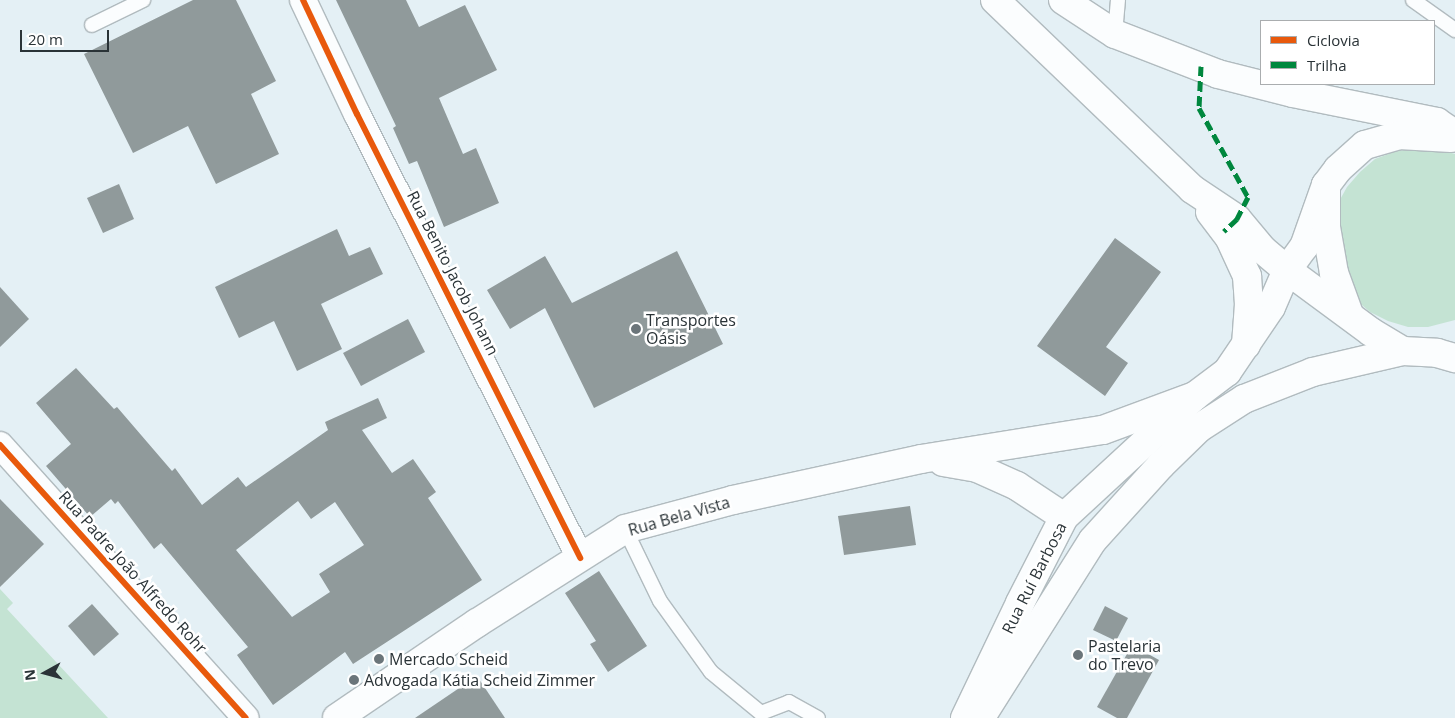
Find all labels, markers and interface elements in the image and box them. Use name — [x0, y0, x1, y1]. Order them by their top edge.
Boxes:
scale bar — [22, 20, 111, 52]
legend — [1260, 20, 1435, 85]
text: 20 m — [28, 29, 63, 49]
text: Ciclovia — [1307, 30, 1360, 50]
text: Trilha — [1307, 55, 1347, 75]
street label: Rua Benito Jacob Johann — [403, 188, 503, 358]
place label: Transportes Oásis — [646, 310, 736, 348]
marker: Transportes Oásis — [630, 323, 642, 335]
street label: Rua Padre João Alfredo Rohr — [55, 487, 211, 657]
street label: Rua Bela Vista — [626, 492, 732, 540]
street label: Rua Ruí Barbosa — [998, 519, 1070, 637]
place label: Pastelaria do Trevo — [1088, 636, 1161, 674]
north arrow — [20, 648, 70, 698]
place label: Mercado Scheid — [389, 649, 508, 669]
marker: Pastelaria do Trevo — [1072, 649, 1084, 661]
marker: Mercado Scheid — [373, 653, 385, 665]
text: N — [19, 668, 40, 682]
place label: Advogada Kátia Scheid Zimmer — [364, 670, 595, 690]
marker: Advogada Kátia Scheid Zimmer — [348, 674, 360, 686]

